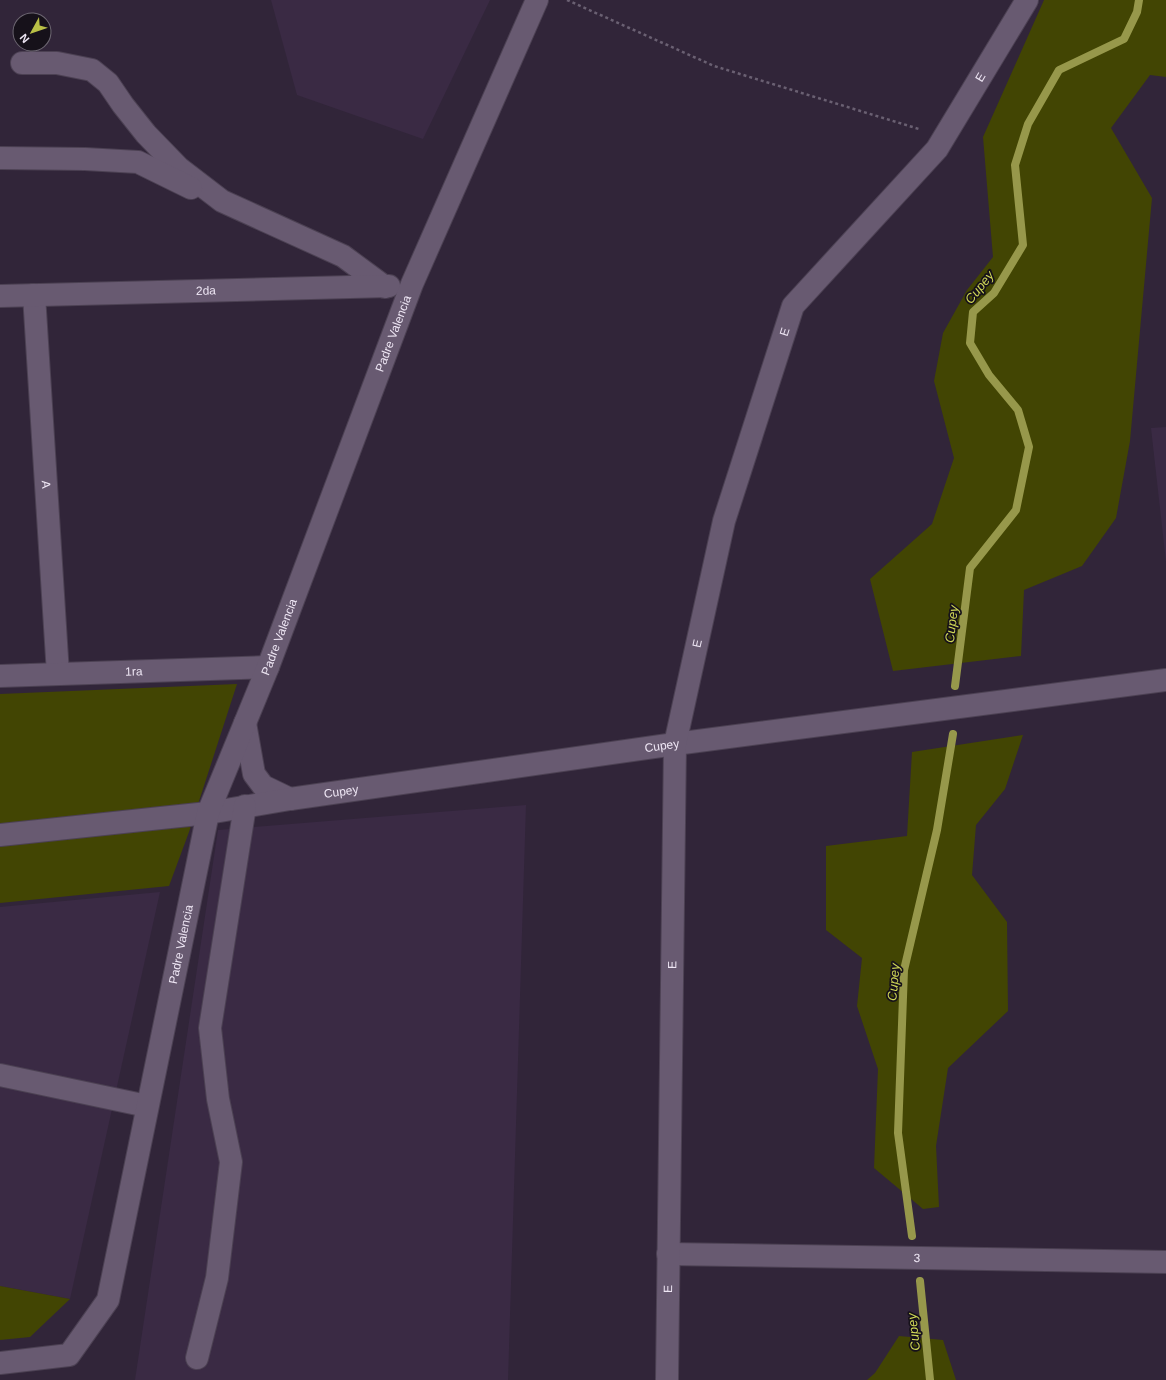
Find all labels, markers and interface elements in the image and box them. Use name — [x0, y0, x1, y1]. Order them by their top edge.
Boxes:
north arrow — [12, 12, 52, 52]
text: N — [17, 31, 31, 45]
street label: E — [972, 70, 988, 84]
water label: Cupey — [962, 267, 998, 307]
street label: 2da — [196, 283, 216, 298]
street label: Padre Valencia — [373, 293, 414, 374]
street label: E — [777, 326, 793, 338]
street label: A — [39, 480, 53, 489]
street label: Padre Valencia — [258, 596, 300, 677]
water label: Cupey — [942, 603, 961, 644]
street label: E — [689, 638, 705, 649]
street label: 1ra — [125, 664, 143, 679]
street label: Cupey — [644, 737, 680, 755]
street label: Cupey — [323, 782, 359, 801]
street label: Padre Valencia — [166, 903, 196, 985]
street label: E — [665, 961, 679, 969]
water label: Cupey — [884, 961, 903, 1001]
street label: 3 — [914, 1251, 921, 1265]
street label: E — [661, 1285, 675, 1293]
water label: Cupey — [904, 1311, 923, 1351]

